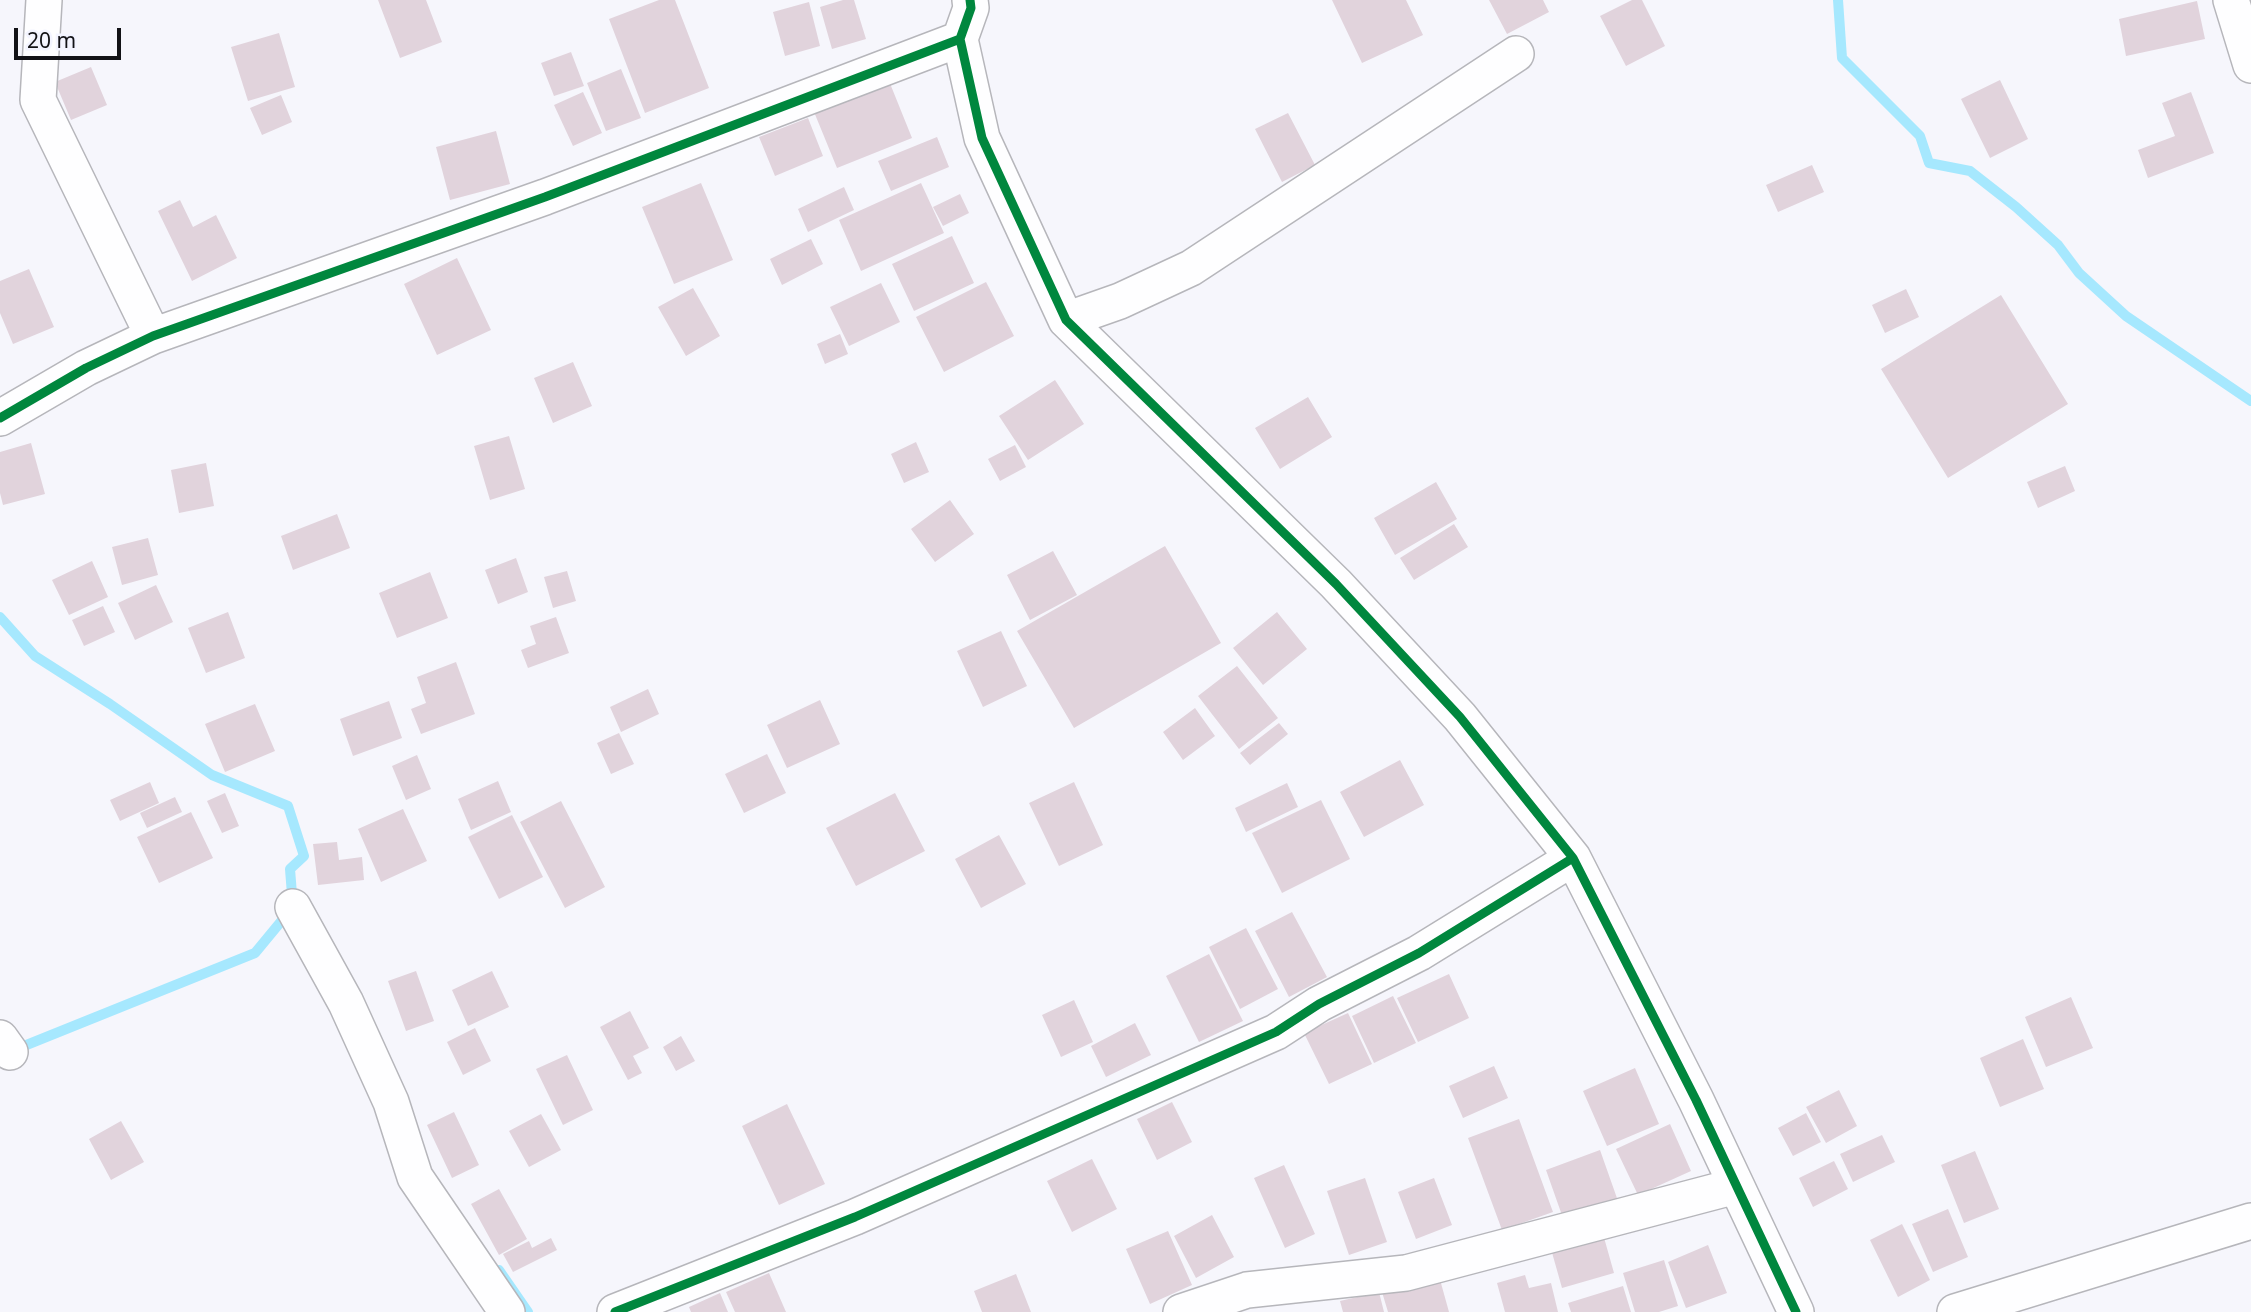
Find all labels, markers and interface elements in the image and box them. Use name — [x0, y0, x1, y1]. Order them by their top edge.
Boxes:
scale bar — [18, 14, 124, 58]
text: 20 m — [27, 26, 76, 54]

